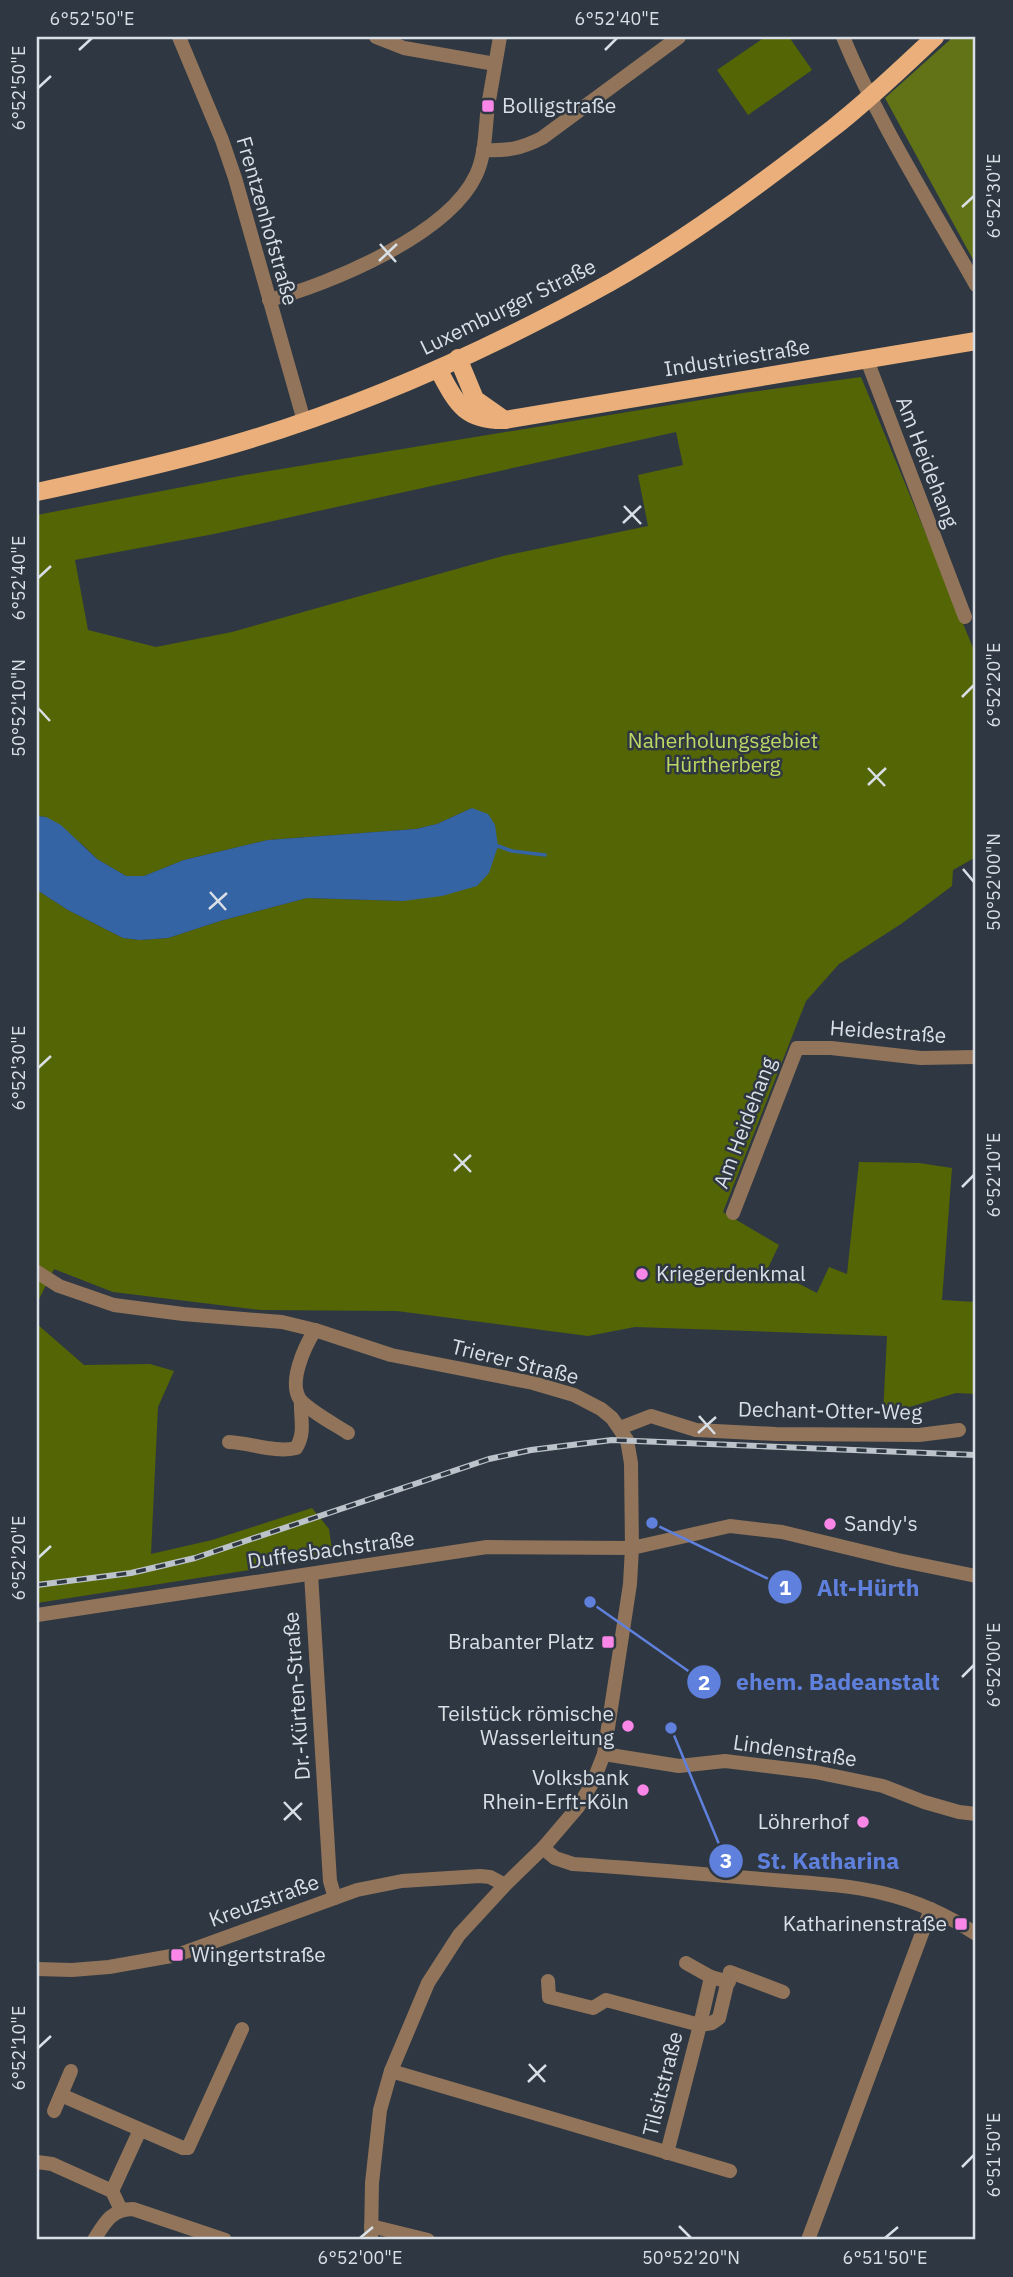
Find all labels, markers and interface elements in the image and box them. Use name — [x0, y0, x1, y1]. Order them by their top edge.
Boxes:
text: 6°52'50"E — [50, 7, 134, 30]
text: 6°52'40"E — [575, 7, 659, 30]
text: 6°52'50"E — [7, 46, 30, 130]
place label: Bolligstraße — [502, 91, 616, 119]
marker: Bolligstraße — [480, 98, 496, 114]
street label: Frentzenhofstraße — [230, 133, 305, 308]
text: 6°52'30"E — [982, 154, 1005, 238]
street label: Luxemburger Straße — [415, 251, 600, 361]
street label: Industriestraße — [662, 332, 812, 382]
street label: Am Heidehang — [890, 392, 966, 531]
text: 6°52'40"E — [7, 536, 30, 620]
text: 6°52'20"E — [982, 643, 1005, 727]
text: 50°52'10"N — [7, 659, 30, 757]
park label: Naherholungsgebiet Hürtherberg — [628, 726, 818, 778]
text: 50°52'00"N — [982, 833, 1005, 931]
street label: Heidestraße — [829, 1013, 947, 1049]
text: 6°52'30"E — [7, 1026, 30, 1110]
street label: Am Heidehang — [706, 1053, 782, 1192]
text: 6°52'10"E — [982, 1133, 1005, 1217]
place label: Kriegerdenkmal — [656, 1259, 806, 1287]
marker: Kriegerdenkmal — [634, 1266, 650, 1282]
street label: Trierer Straße — [448, 1332, 582, 1390]
street label: Dechant-Otter-Weg — [738, 1394, 922, 1426]
place label: Sandy's — [844, 1509, 918, 1537]
text: 6°52'20"E — [7, 1516, 30, 1600]
marker: Sandy's — [822, 1516, 838, 1532]
street label: Duffesbachstraße — [246, 1523, 416, 1575]
callout: Alt-Hürth — [768, 1565, 933, 1609]
text: Alt-Hürth — [817, 1572, 919, 1602]
text: 1 — [779, 1573, 792, 1601]
street label: Dr.-Kürten-Straße — [276, 1611, 316, 1781]
text: 6°52'00"E — [982, 1623, 1005, 1707]
place label: Brabanter Platz — [448, 1627, 594, 1655]
marker: Brabanter Platz — [600, 1634, 616, 1650]
callout: ehem. Badeanstalt — [687, 1660, 954, 1704]
text: ehem. Badeanstalt — [736, 1666, 940, 1696]
text: 2 — [698, 1668, 710, 1696]
place label: Teilstück römische Wasserleitung — [438, 1699, 614, 1751]
marker: Teilstück römische Wasserleitung — [620, 1718, 636, 1734]
street label: Lindenstraße — [732, 1727, 859, 1773]
place label: Volksbank Rhein-Erft-Köln — [482, 1763, 629, 1815]
marker: Volksbank Rhein-Erft-Köln — [635, 1782, 651, 1798]
place label: Löhrerhof — [758, 1807, 849, 1835]
marker: Löhrerhof — [855, 1814, 871, 1830]
callout: St. Katharina — [708, 1839, 914, 1883]
text: St. Katharina — [757, 1845, 899, 1875]
text: 3 — [720, 1846, 732, 1874]
street label: Kreuzstraße — [205, 1867, 323, 1933]
place label: Katharinenstraße — [783, 1909, 947, 1937]
marker: Katharinenstraße — [953, 1916, 969, 1932]
place label: Wingertstraße — [191, 1940, 326, 1968]
marker: Wingertstraße — [169, 1947, 185, 1963]
text: 6°52'10"E — [7, 2006, 30, 2090]
street label: Tilsitstraße — [635, 2028, 689, 2139]
text: 6°51'50"E — [982, 2113, 1005, 2197]
text: 6°52'00"E — [318, 2246, 402, 2269]
text: 50°52'20"N — [642, 2246, 740, 2269]
text: 6°51'50"E — [843, 2246, 927, 2269]

